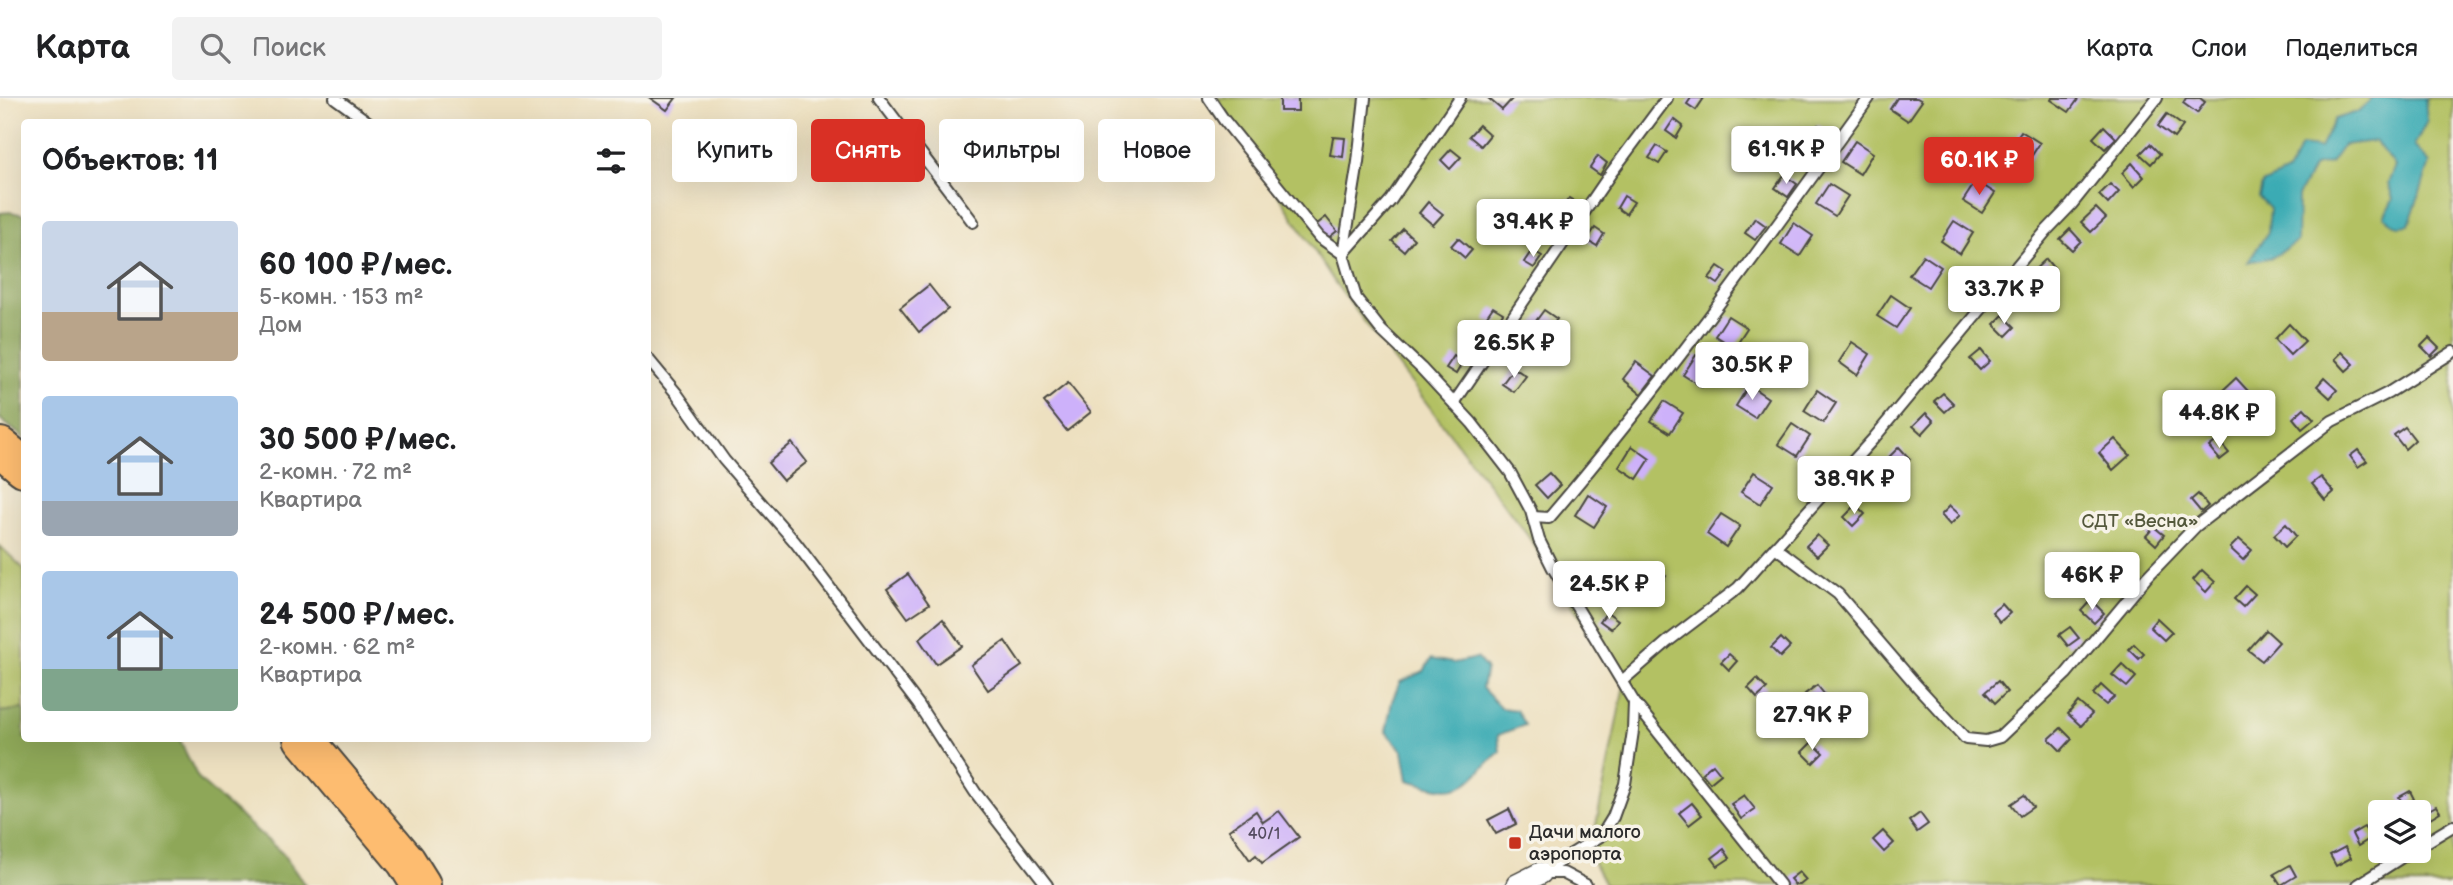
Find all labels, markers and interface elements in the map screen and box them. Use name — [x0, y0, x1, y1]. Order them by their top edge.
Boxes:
search box — [172, 17, 662, 80]
text: Карта — [35, 28, 130, 68]
icon: search — [196, 29, 234, 67]
text: Поиск — [252, 33, 326, 64]
text: Карта — [2086, 34, 2153, 63]
text: Слои — [2191, 34, 2247, 63]
text: Поделиться — [2285, 34, 2418, 63]
chip: Купить — [672, 119, 797, 182]
chip: Снять — [811, 119, 925, 182]
chip: Фильтры — [939, 119, 1084, 182]
chip: Новое — [1098, 119, 1215, 182]
pin: 61.9K ₽ — [1721, 126, 1851, 186]
text: 61.9K ₽ — [1747, 135, 1825, 163]
pin: 60.1K ₽ — [1914, 138, 2044, 197]
icon: filters — [592, 142, 630, 180]
text: Объектов: 11 — [42, 143, 219, 179]
text: 60.1K ₽ — [1940, 146, 2018, 174]
pin: 39.4K ₽ — [1468, 200, 1598, 259]
text: 39.4K ₽ — [1493, 208, 1573, 236]
text: 60 100 ₽/мес. — [259, 247, 452, 283]
icon: home — [98, 249, 182, 333]
pin: 33.7K ₽ — [1939, 266, 2069, 326]
text: 33.7K ₽ — [1964, 275, 2044, 303]
text: 5-комн. · 153 m² — [259, 283, 424, 311]
text: Дом — [259, 311, 302, 339]
pin: 26.5K ₽ — [1449, 320, 1579, 380]
text: 26.5K ₽ — [1473, 329, 1555, 357]
pin: 30.5K ₽ — [1687, 342, 1817, 402]
text: 30.5K ₽ — [1711, 351, 1793, 379]
pin: 44.8K ₽ — [2154, 390, 2284, 450]
text: 44.8K ₽ — [2178, 399, 2260, 427]
text: 30 500 ₽/мес. — [259, 422, 456, 458]
icon: home — [98, 424, 182, 508]
pin: 38.9K ₽ — [1789, 456, 1919, 516]
text: 2-комн. · 72 m² — [259, 458, 412, 486]
text: 38.9K ₽ — [1813, 465, 1895, 493]
text: Квартира — [259, 486, 362, 514]
park label: СДТ «Весна» — [2081, 510, 2199, 533]
pin: 46K ₽ — [2043, 552, 2141, 612]
pin: 24.5K ₽ — [1544, 561, 1674, 621]
text: 46K ₽ — [2061, 561, 2123, 589]
text: 24.5K ₽ — [1569, 570, 1649, 598]
text: 24 500 ₽/мес. — [259, 597, 455, 633]
icon: home — [98, 599, 182, 683]
text: 2-комн. · 62 m² — [259, 633, 415, 661]
text: Квартира — [259, 661, 362, 689]
pin: 27.9K ₽ — [1747, 692, 1877, 752]
text: 27.9K ₽ — [1772, 701, 1852, 729]
map controls — [2368, 800, 2431, 863]
button: layers — [2368, 800, 2431, 863]
place label: Дачи малого аэропорта — [1529, 821, 1641, 866]
house number: 40/1 — [1248, 825, 1280, 844]
marker: Дачи малого аэропорта — [1507, 835, 1523, 851]

